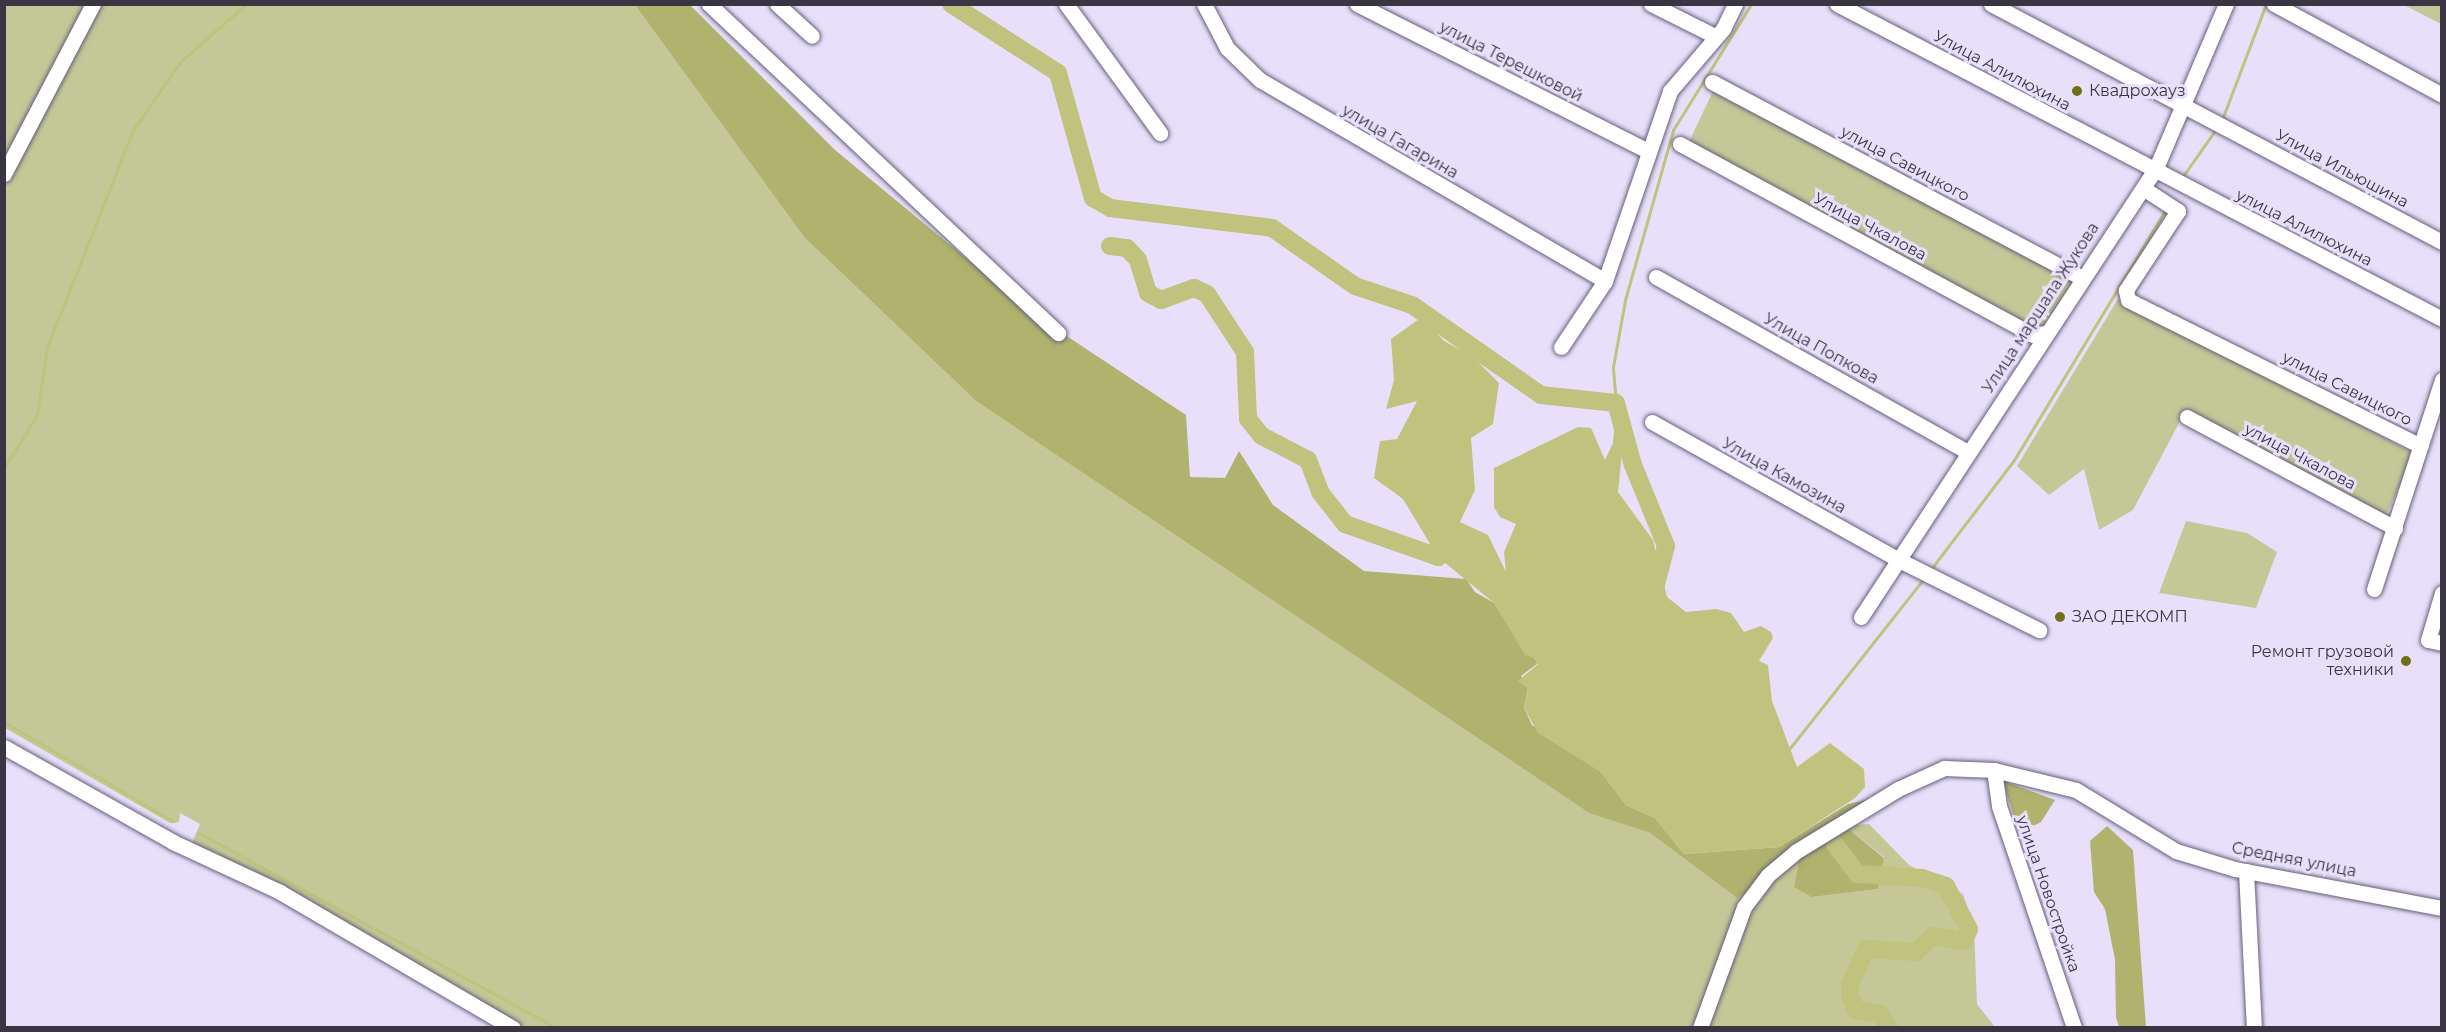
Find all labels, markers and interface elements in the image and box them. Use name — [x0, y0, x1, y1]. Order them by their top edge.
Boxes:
street label: улица Терешковой — [1436, 17, 1586, 107]
street label: Улица Алилюхина — [1930, 27, 2074, 115]
place label: Квадрохауз — [2089, 81, 2185, 101]
marker: Квадрохауз — [2070, 84, 2084, 98]
street label: улица Гагарина — [1338, 101, 1462, 183]
street label: улица Савицкого — [1837, 122, 1973, 206]
street label: Улица Ильюшина — [2272, 126, 2412, 212]
street label: улица Алилюхина — [2233, 185, 2375, 271]
street label: Улица Чкалова — [1810, 189, 1930, 265]
street label: Улица маршала Жукова — [1979, 219, 2103, 397]
street label: Улица Попкова — [1760, 309, 1882, 389]
street label: улица Савицкого — [2279, 348, 2415, 430]
street label: улица Чкалова — [2241, 420, 2359, 494]
street label: Улица Камозина — [1719, 434, 1849, 518]
place label: ЗАО ДЕКОМП — [2072, 607, 2188, 627]
marker: ЗАО ДЕКОМП — [2053, 610, 2067, 624]
place label: Ремонт грузовой техники — [2251, 642, 2394, 680]
marker: Ремонт грузовой техники — [2399, 654, 2413, 668]
street label: улица Новостройка — [2012, 813, 2084, 975]
street label: Средняя улица — [2230, 838, 2358, 882]

